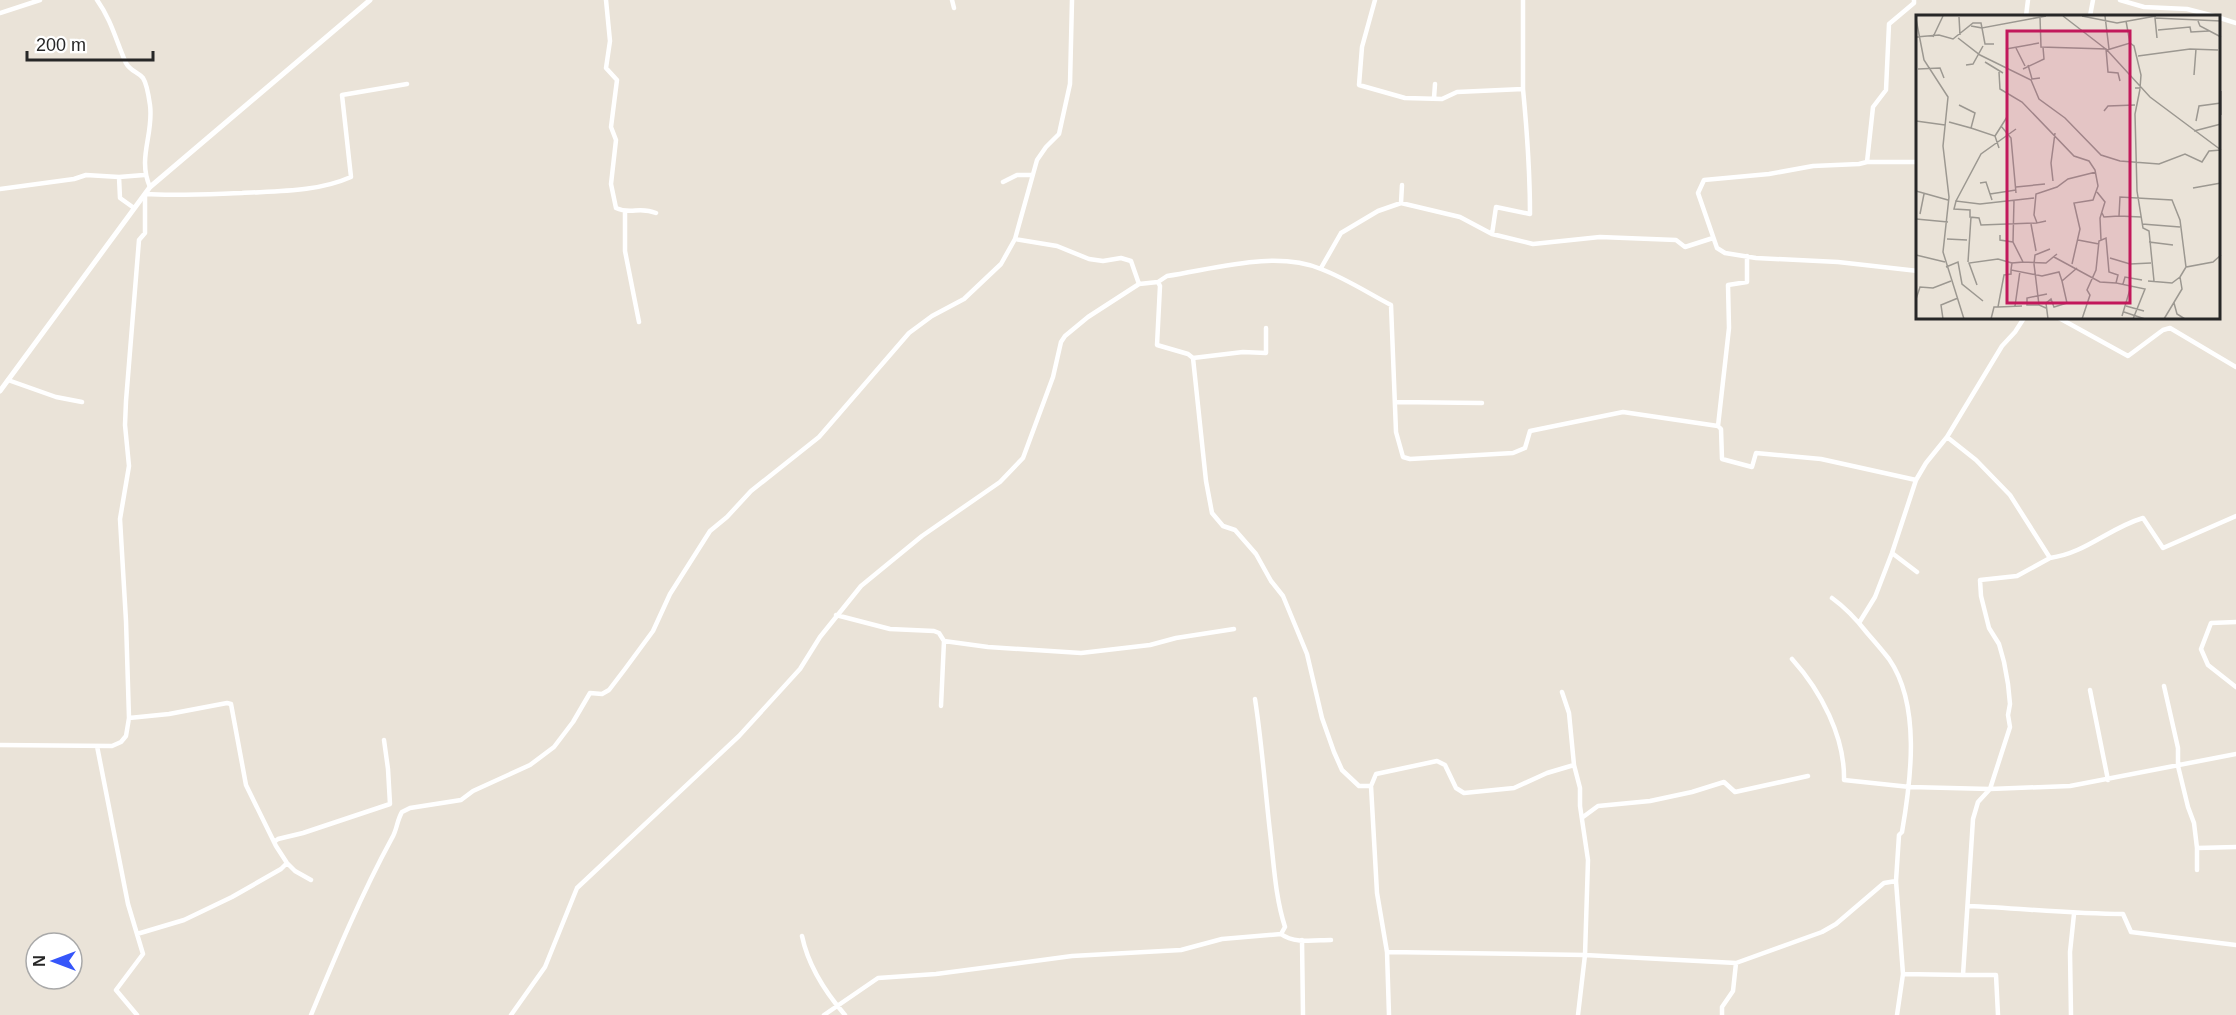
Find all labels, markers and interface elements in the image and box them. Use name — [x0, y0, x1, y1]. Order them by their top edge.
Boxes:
inset map — [1916, 15, 2221, 320]
scale bar — [27, 24, 153, 62]
text: 200 m — [36, 35, 86, 55]
north arrow — [24, 931, 84, 991]
text: N — [31, 955, 48, 967]

